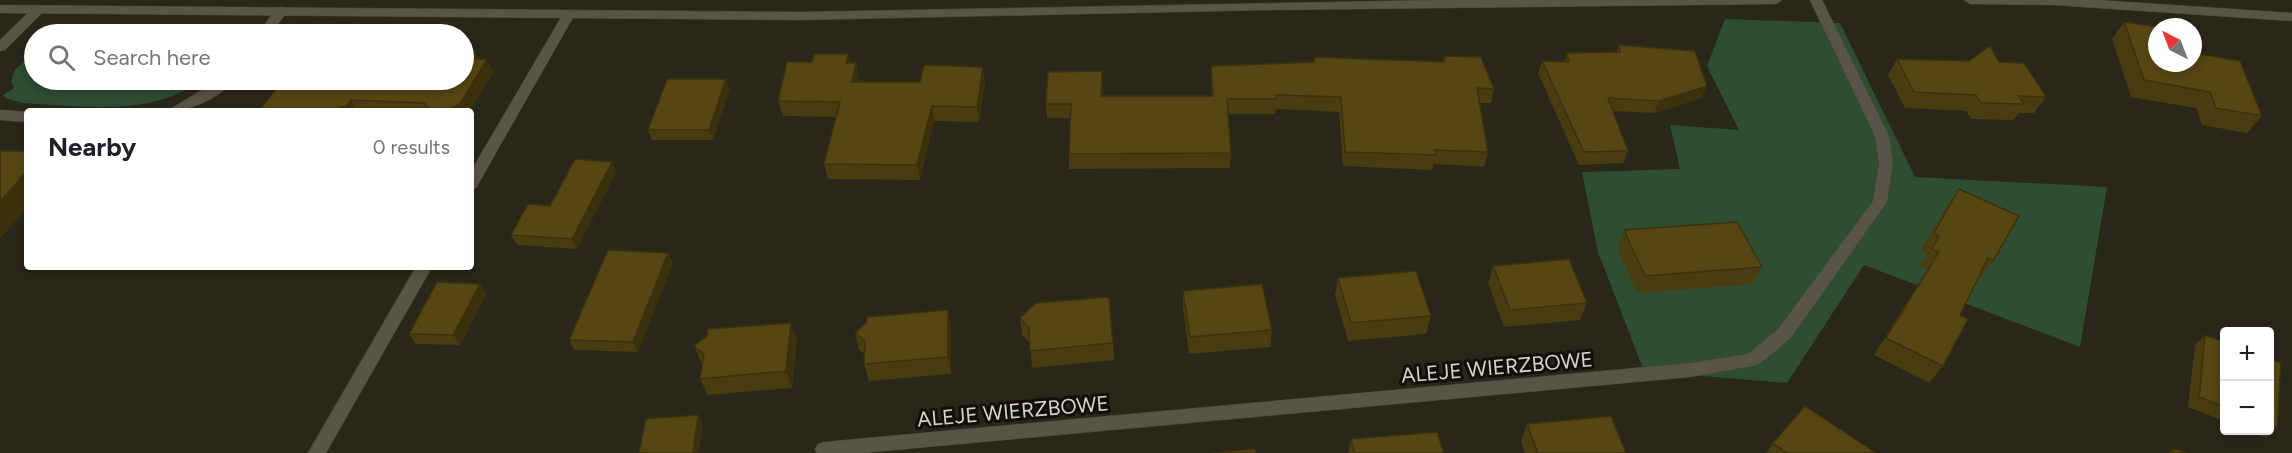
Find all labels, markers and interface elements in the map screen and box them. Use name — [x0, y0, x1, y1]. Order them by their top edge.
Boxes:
north arrow — [2148, 18, 2202, 72]
search box — [24, 24, 474, 90]
icon: search — [45, 41, 78, 74]
text: Search here — [93, 44, 211, 71]
text: Nearby — [48, 131, 136, 163]
text: 0 results — [373, 135, 450, 159]
map controls — [2220, 327, 2274, 435]
button: + — [2220, 327, 2274, 381]
street label: ALEJE WIERZBOWE — [1400, 346, 1594, 388]
button: − — [2220, 381, 2274, 435]
street label: ALEJE WIERZBOWE — [916, 390, 1110, 432]

